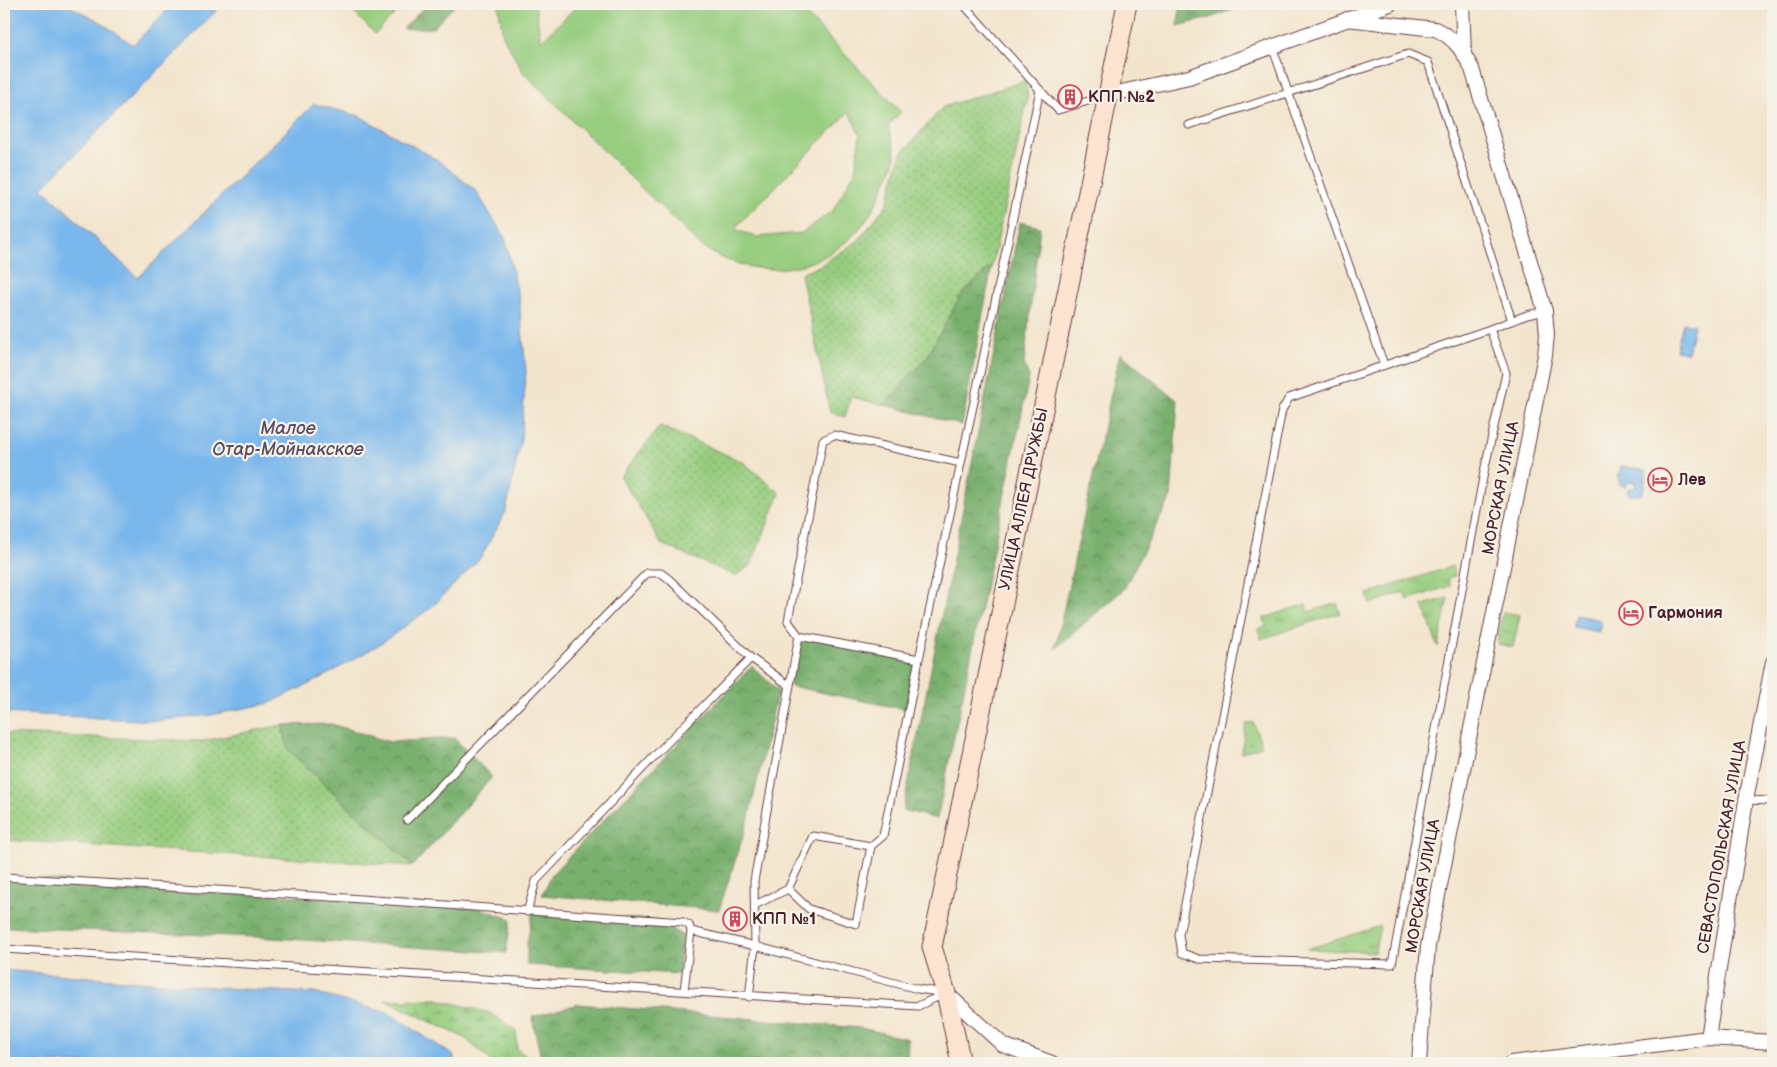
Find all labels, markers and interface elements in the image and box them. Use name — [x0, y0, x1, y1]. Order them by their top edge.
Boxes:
building icon: КПП №2 — [1057, 84, 1083, 110]
place label: КПП №2 — [1088, 88, 1155, 107]
street label: УЛИЦА АЛЛЕЯ ДРУЖБЫ — [995, 406, 1053, 592]
water label: Малое Отар-Мойнакское — [212, 418, 364, 460]
street label: МОРСКАЯ УЛИЦА — [1479, 419, 1523, 556]
hotel icon: Лев — [1647, 467, 1673, 493]
place label: Лев — [1677, 471, 1706, 490]
hotel icon: Гармония — [1618, 600, 1644, 626]
place label: Гармония — [1648, 604, 1723, 623]
street label: СЕВАСТОПОЛЬСКАЯ УЛИЦА — [1694, 738, 1750, 955]
street label: МОРСКАЯ УЛИЦА — [1402, 817, 1444, 954]
building icon: КПП №1 — [722, 906, 748, 932]
place label: КПП №1 — [752, 910, 816, 929]

